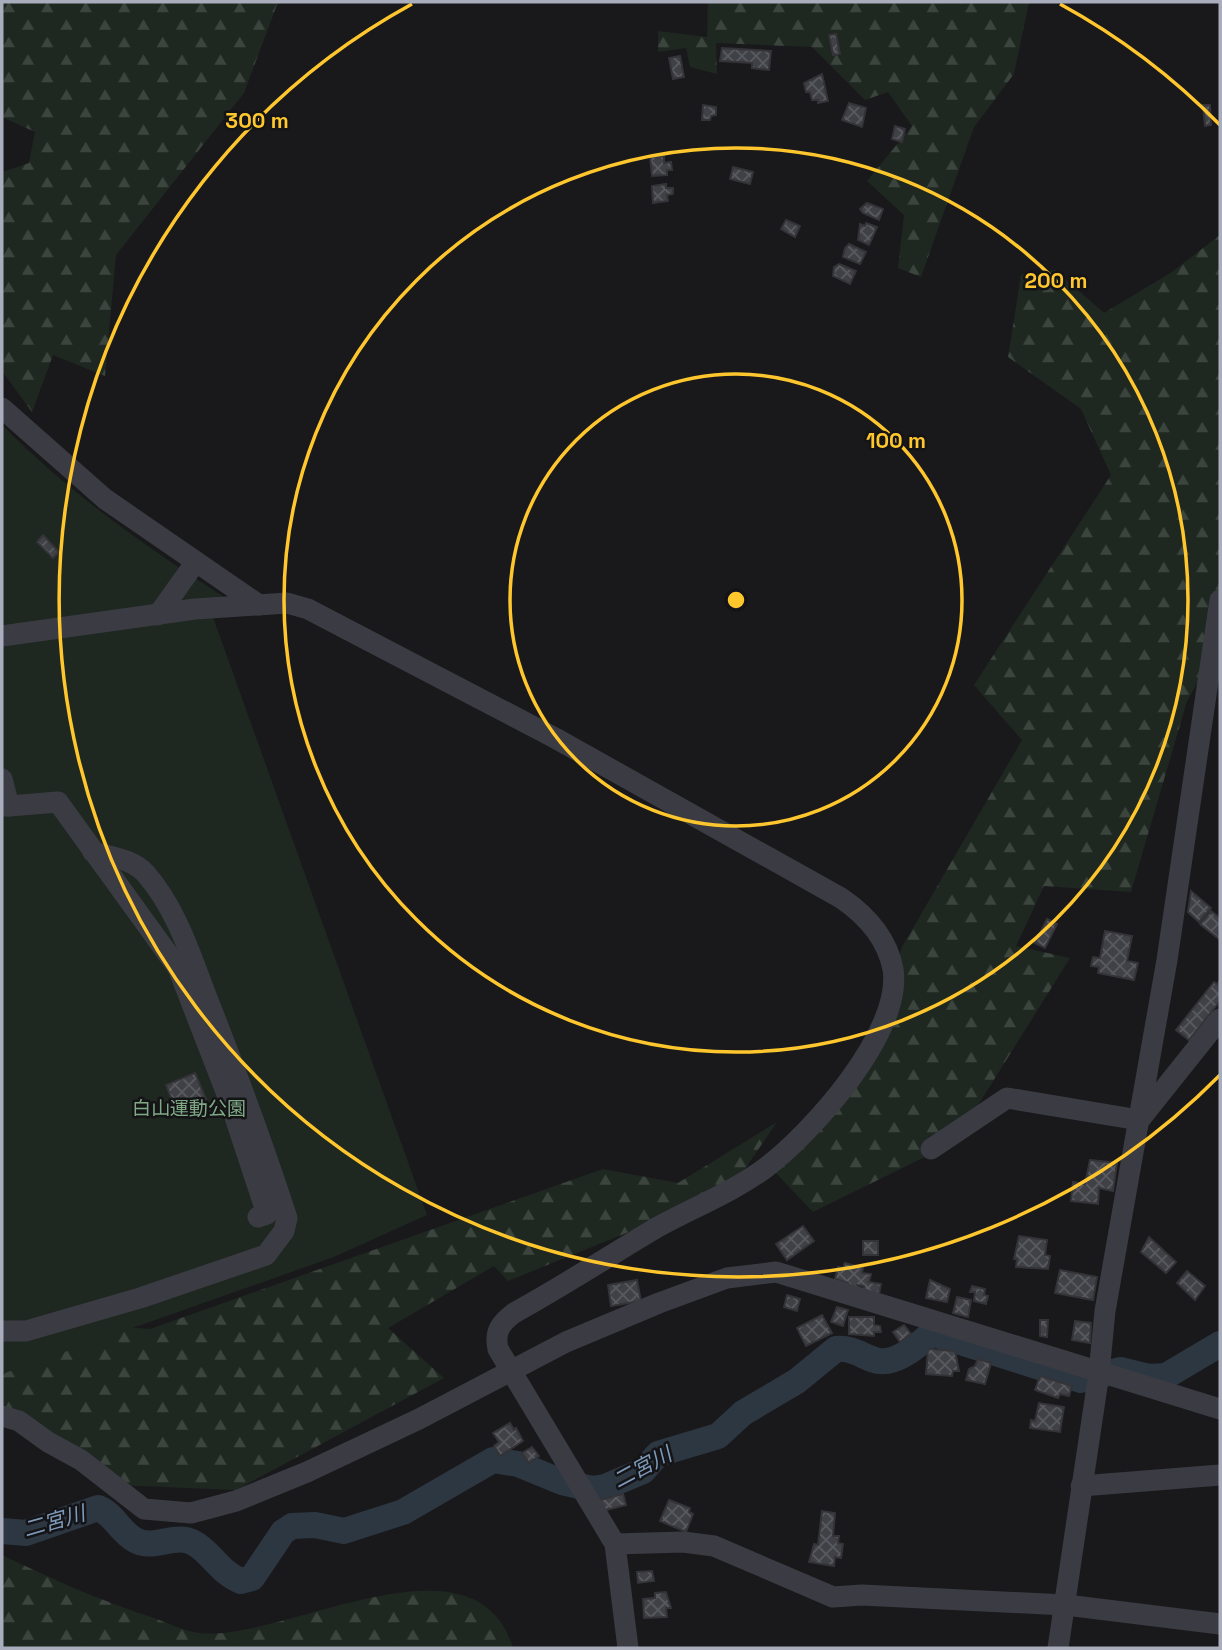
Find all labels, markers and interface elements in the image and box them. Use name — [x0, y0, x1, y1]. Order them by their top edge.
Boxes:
text: 300 m — [225, 107, 289, 134]
text: 200 m — [1025, 267, 1087, 294]
text: 100 m — [866, 427, 926, 454]
centre of rings — [724, 588, 748, 612]
park label: 白山運動公園 — [132, 1096, 246, 1121]
water label: 二宮川 — [608, 1439, 678, 1494]
water label: 二宮川 — [20, 1499, 90, 1543]

